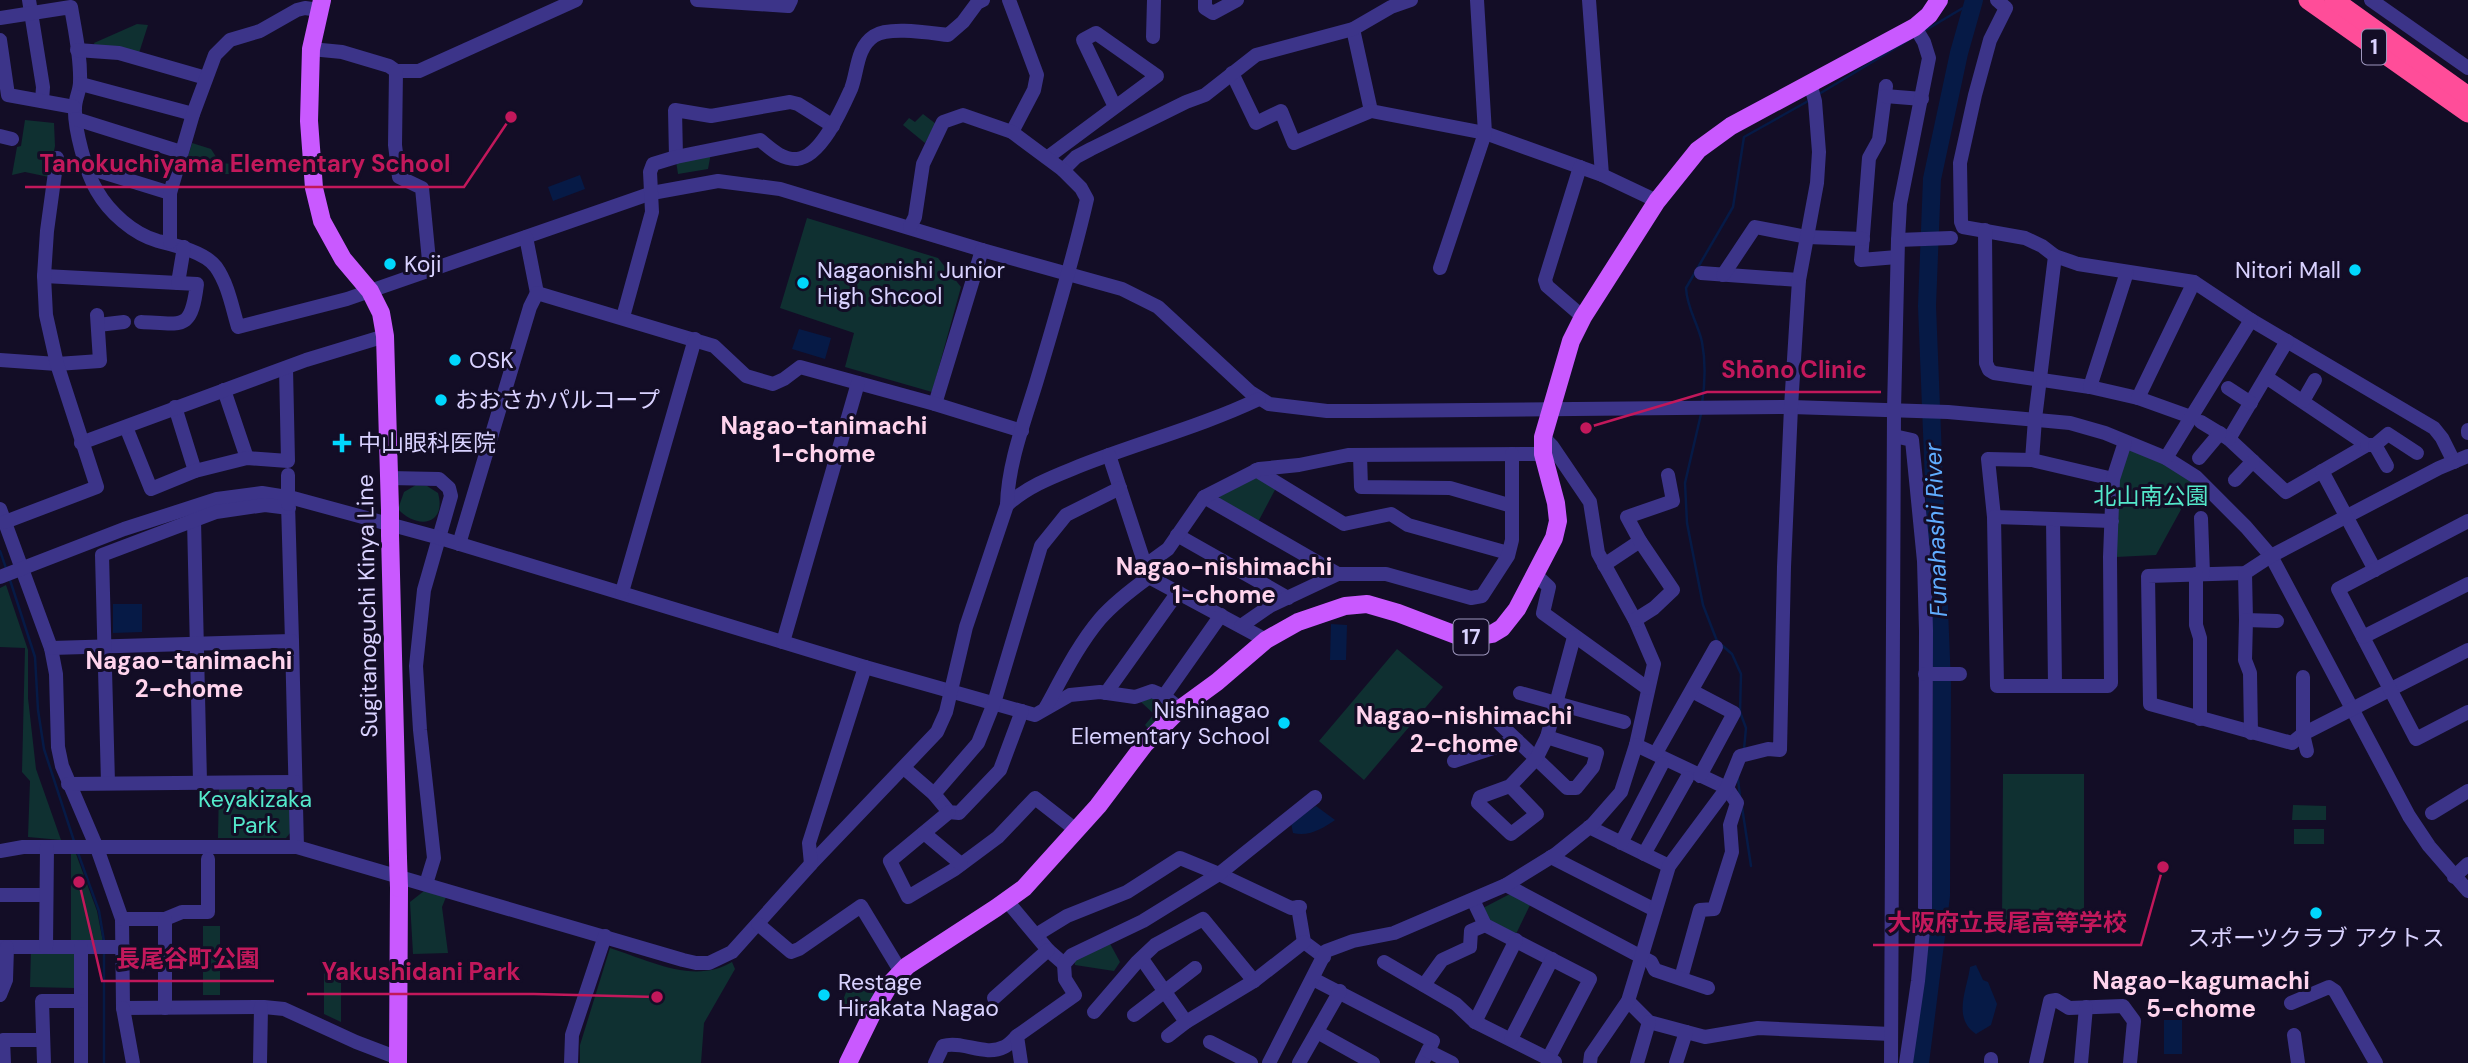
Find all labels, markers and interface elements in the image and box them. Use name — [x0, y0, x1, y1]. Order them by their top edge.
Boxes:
road number: 1 — [2362, 30, 2386, 64]
callout: Tanokuchiyama Elementary School — [25, 142, 464, 187]
text: Tanokuchiyama Elementary School — [40, 148, 450, 179]
place label: Koji — [404, 249, 441, 279]
place label: Nagaonishi Junior High Shcool — [817, 255, 1005, 311]
place label: Nitori Mall — [2235, 255, 2341, 285]
marker: Koji — [382, 256, 398, 272]
marker: Nitori Mall — [2347, 262, 2363, 278]
marker: Nagaonishi Junior High Shcool — [795, 275, 811, 291]
place label: OSK — [469, 345, 514, 375]
callout: Shōno Clinic — [1707, 347, 1881, 392]
marker: OSK — [447, 352, 463, 368]
text: Shōno Clinic — [1721, 354, 1867, 385]
place label: おおさかパルコープ — [455, 385, 660, 415]
marker: おおさかパルコープ — [433, 392, 449, 408]
district label: Nagao-tanimachi 1-chome — [721, 410, 927, 469]
place label: 中山眼科医院 — [358, 428, 496, 458]
marker: 中山眼科医院 — [332, 433, 352, 453]
water label: Funahashi River — [1917, 441, 1954, 618]
street label: Sugitanoguchi Kinya Line — [350, 474, 384, 738]
park label: 北山南公園 — [2094, 481, 2209, 511]
district label: Nagao-nishimachi 1-chome — [1116, 551, 1332, 610]
road number: 17 — [1454, 620, 1488, 654]
district label: Nagao-tanimachi 2-chome — [86, 645, 292, 704]
place label: Nishinagao Elementary School — [1071, 695, 1270, 751]
district label: Nagao-nishimachi 2-chome — [1356, 700, 1572, 759]
marker: Nishinagao Elementary School — [1276, 715, 1292, 731]
park label: Keyakizaka Park — [198, 784, 312, 840]
callout: 大阪府立長尾高等学校 — [1873, 900, 2141, 945]
marker: スポーツクラブ アクトス — [2308, 905, 2324, 921]
text: 大阪府立長尾高等学校 — [1887, 907, 2127, 938]
place label: スポーツクラブ アクトス — [2187, 923, 2445, 953]
callout: 長尾谷町公園 — [102, 936, 274, 981]
text: 長尾谷町公園 — [116, 943, 260, 974]
callout: Yakushidani Park — [307, 949, 534, 994]
text: Yakushidani Park — [322, 956, 520, 987]
district label: Nagao-kagumachi 5-chome — [2092, 965, 2310, 1024]
place label: Restage Hirakata Nagao — [838, 967, 999, 1023]
marker: Restage Hirakata Nagao — [816, 987, 832, 1003]

